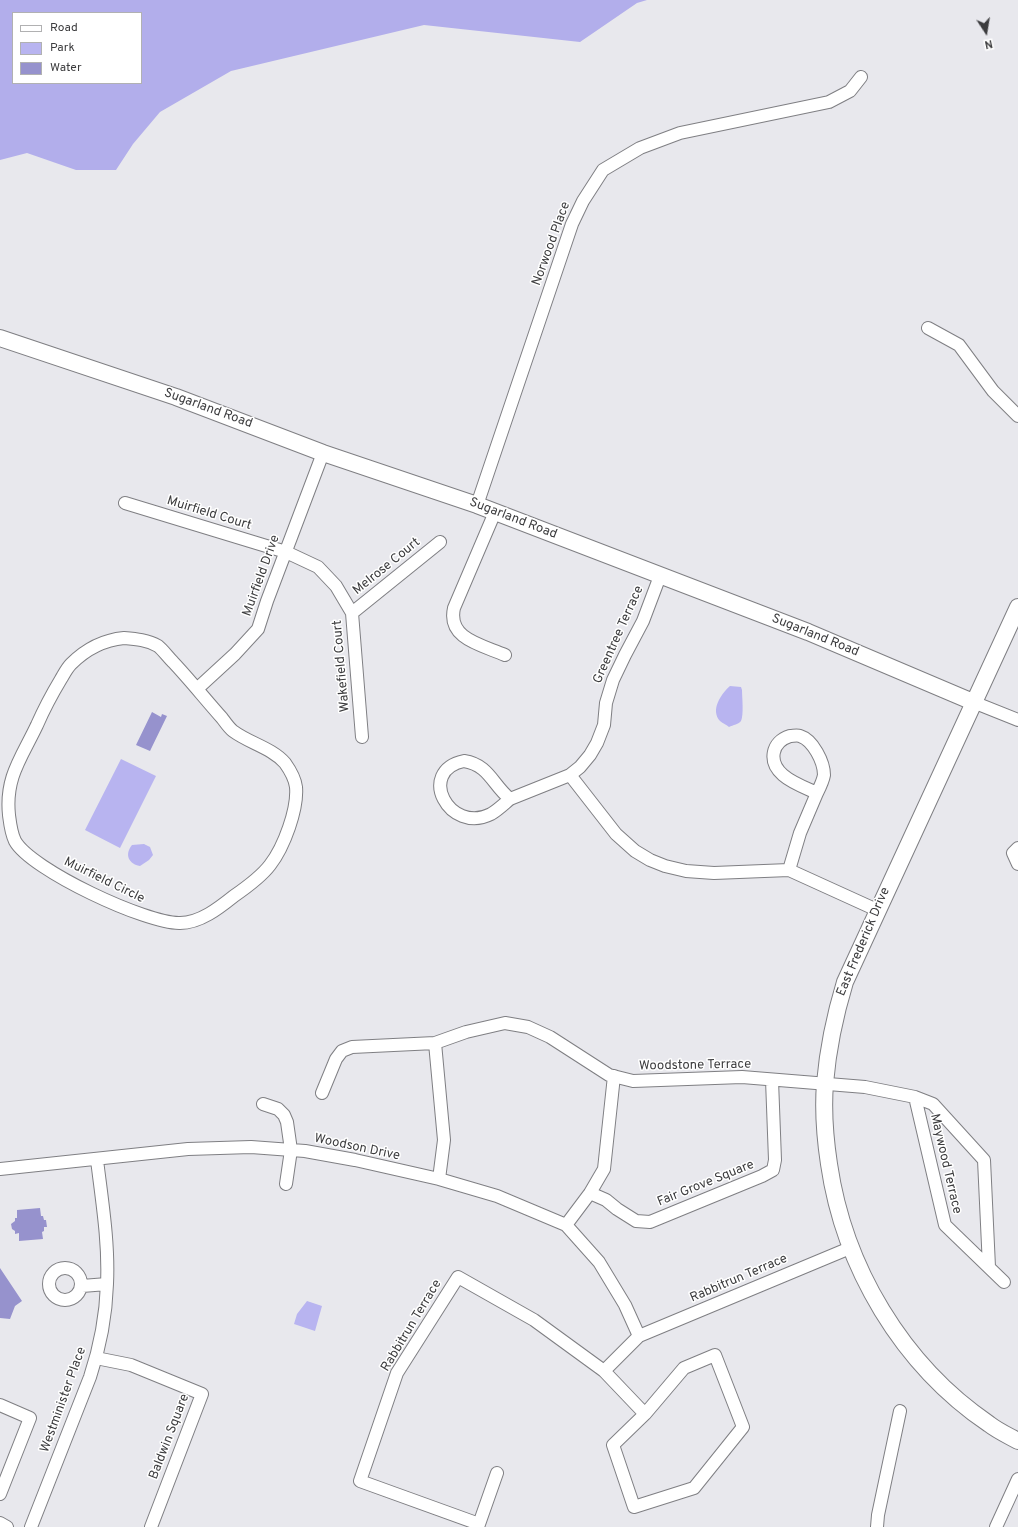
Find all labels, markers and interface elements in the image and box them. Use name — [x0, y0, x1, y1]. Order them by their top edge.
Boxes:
legend — [12, 12, 142, 84]
north arrow — [966, 12, 1006, 52]
text: Road — [50, 20, 78, 36]
text: N — [983, 36, 994, 51]
text: Park — [50, 40, 75, 56]
text: Water — [50, 60, 82, 76]
street label: Norwood Place — [530, 200, 574, 288]
street label: Sugarland Road — [162, 386, 254, 432]
street label: Muirfield Court — [165, 494, 253, 534]
street label: Sugarland Road — [467, 495, 559, 543]
street label: Muirfield Drive — [240, 533, 284, 619]
street label: Melrose Court — [350, 535, 424, 599]
street label: Greentree Terrace — [590, 584, 648, 686]
street label: Sugarland Road — [769, 611, 861, 661]
street label: Wakefield Court — [330, 619, 354, 713]
street label: Muirfield Circle — [61, 855, 147, 907]
street label: East Frederick Drive — [834, 885, 894, 999]
street label: Woodstone Terrace — [639, 1057, 751, 1075]
street label: Maywood Terrace — [926, 1112, 964, 1216]
street label: Woodson Drive — [313, 1131, 401, 1165]
street label: Fair Grove Square — [655, 1157, 757, 1211]
street label: Rabbitrun Terrace — [688, 1251, 790, 1307]
street label: Rabbitrun Terrace — [378, 1277, 446, 1375]
street label: Westminister Place — [38, 1345, 90, 1455]
street label: Baldwin Square — [147, 1392, 193, 1482]

